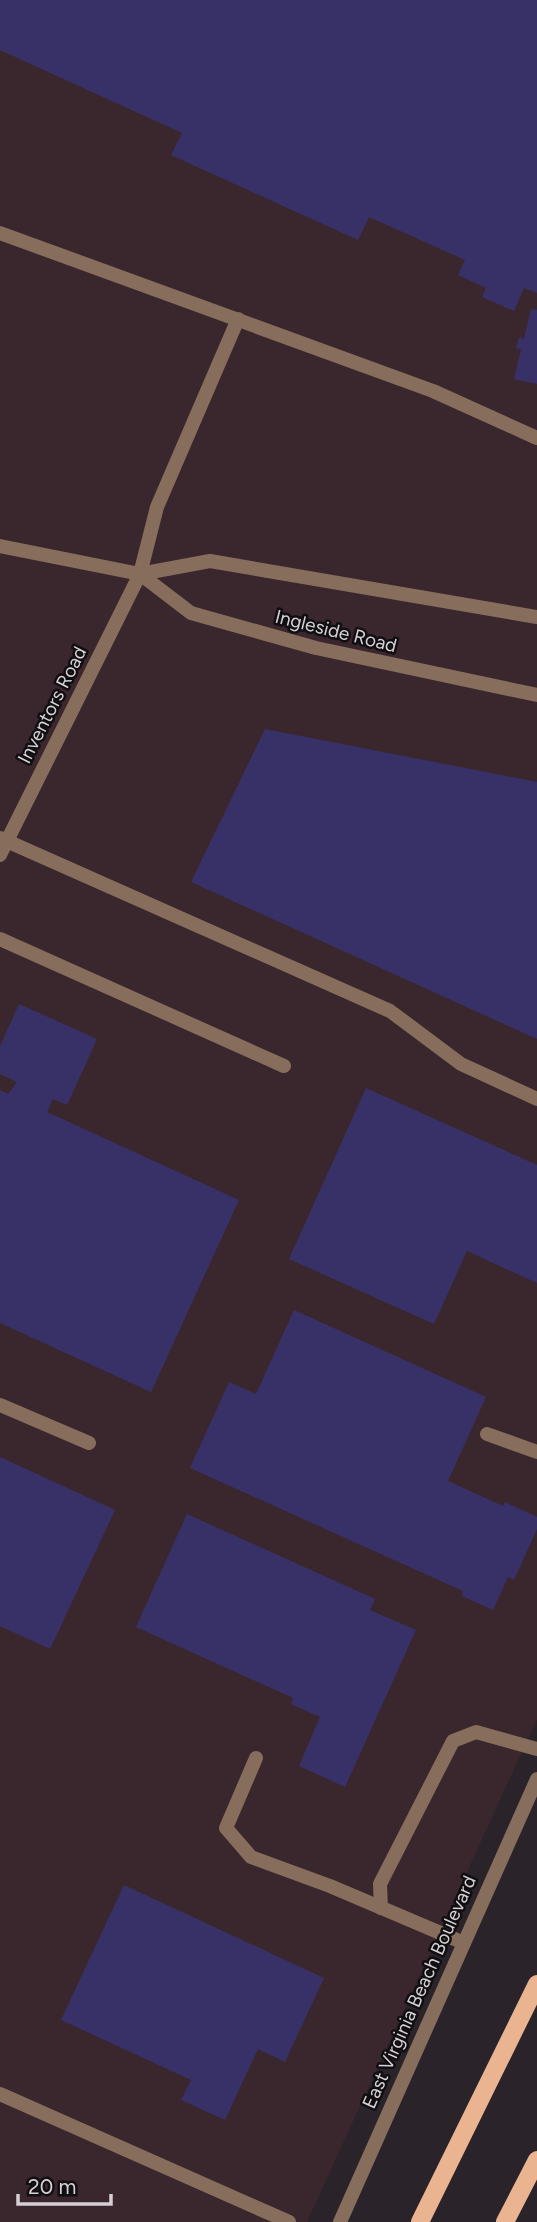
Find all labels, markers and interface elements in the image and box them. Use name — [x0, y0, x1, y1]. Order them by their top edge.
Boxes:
street label: Ingleside Road — [273, 605, 399, 657]
street label: Inventors Road — [13, 643, 91, 767]
street label: East Virginia Beach Boulevard — [357, 1872, 481, 2112]
scale bar — [18, 2162, 110, 2206]
text: 20 m — [28, 2174, 76, 2199]

